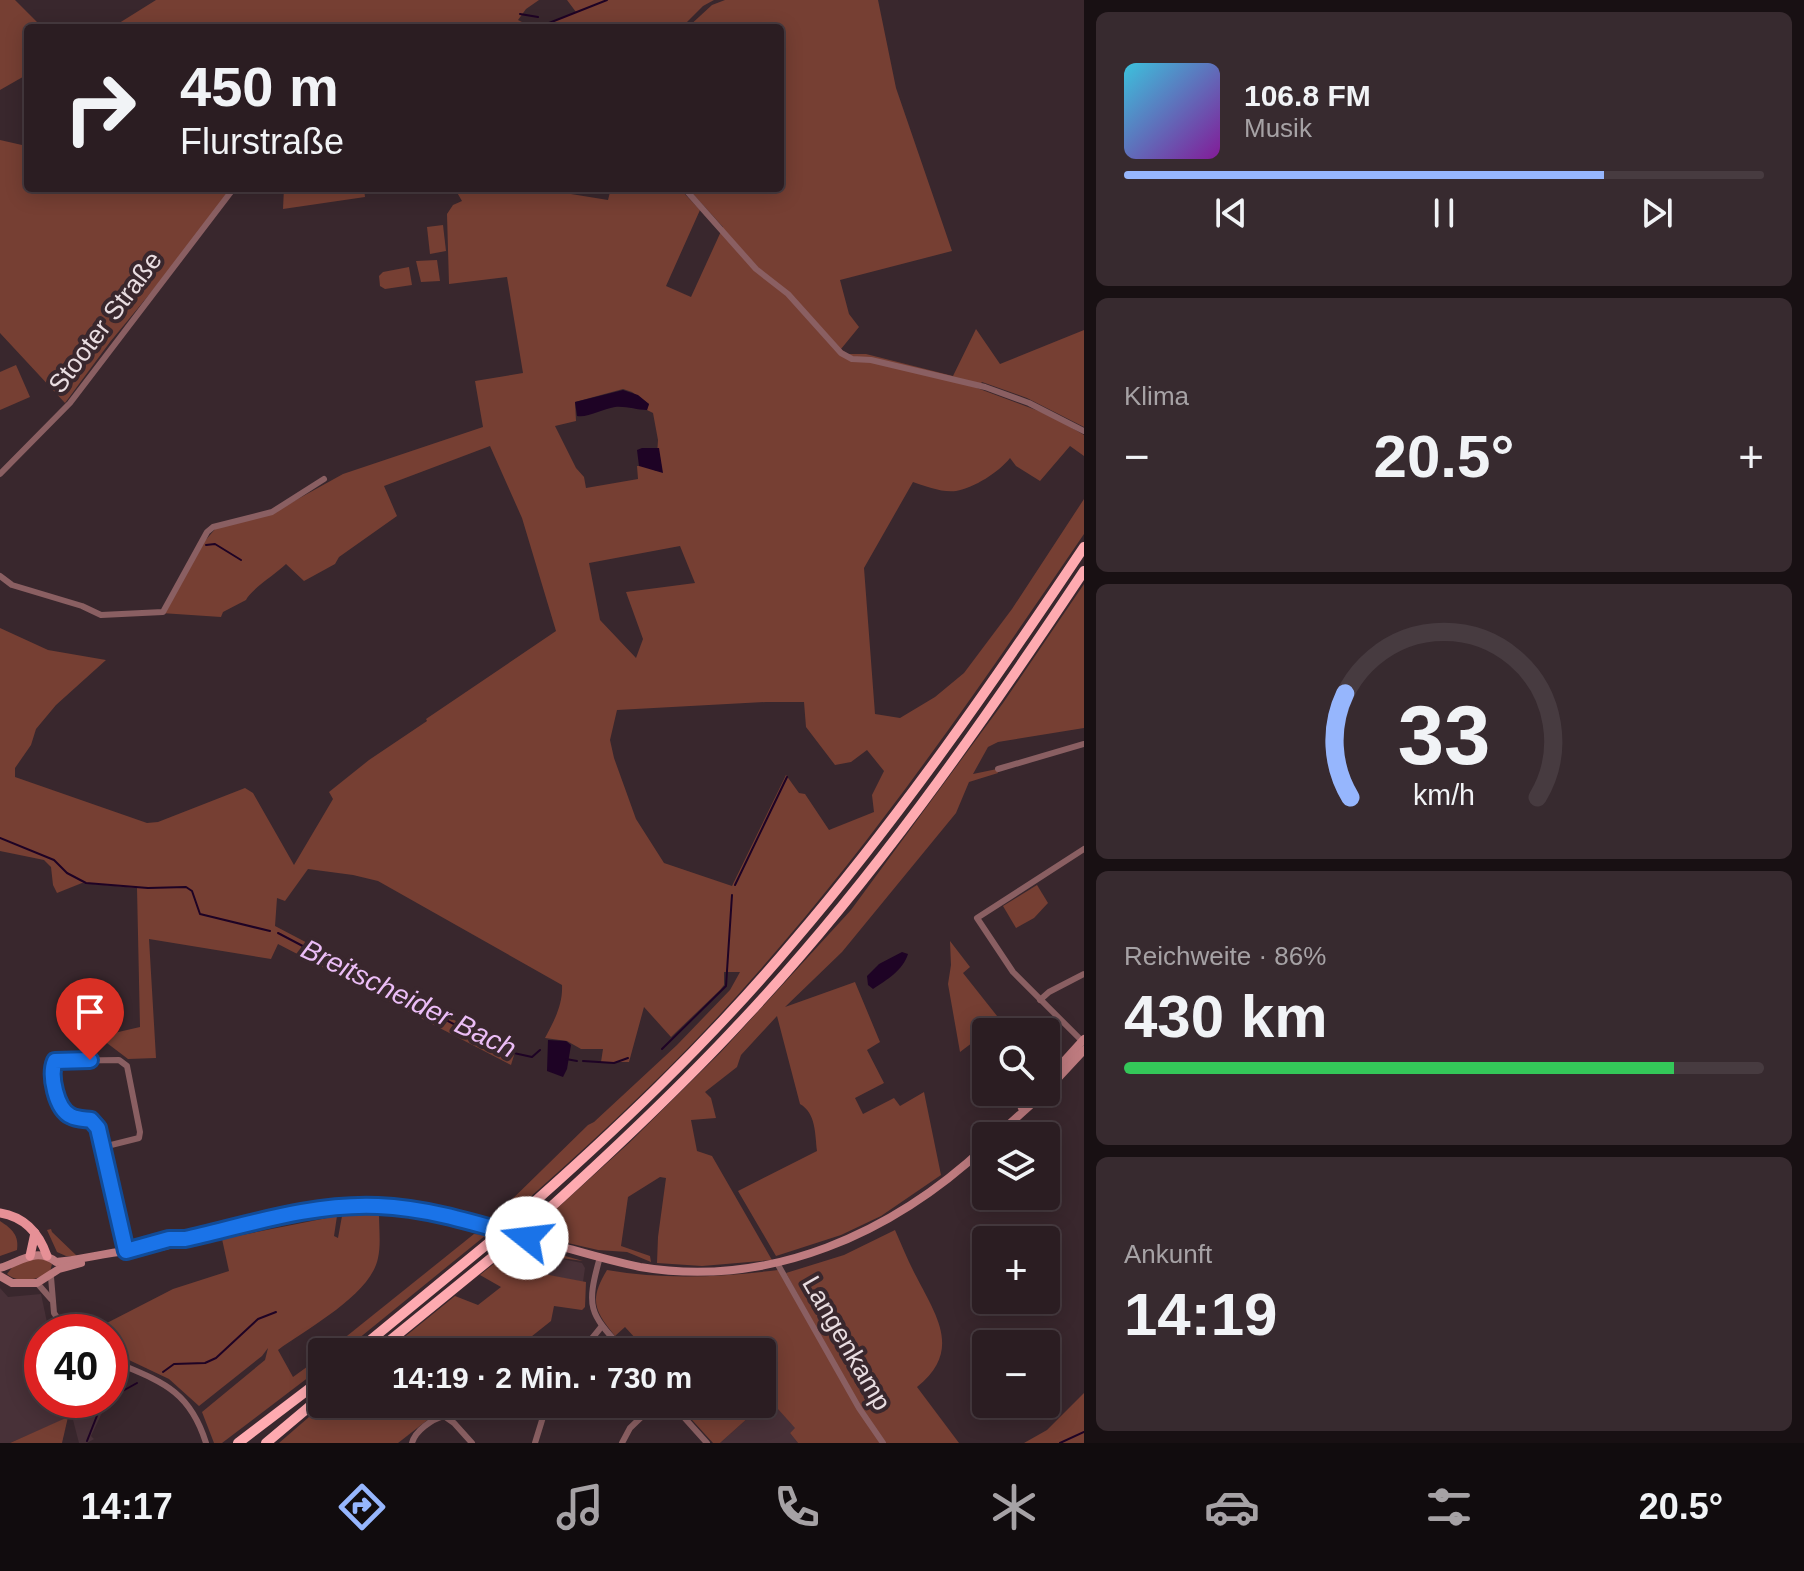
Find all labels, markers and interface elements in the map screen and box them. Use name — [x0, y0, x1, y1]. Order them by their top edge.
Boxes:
text: 450 m — [180, 55, 339, 118]
icon: right — [48, 56, 152, 160]
text: 106.8 FM — [1244, 79, 1371, 112]
text: Musik — [1244, 113, 1312, 143]
text: Flurstraße — [180, 121, 344, 162]
icon: previous — [1209, 191, 1253, 235]
icon: pause — [1422, 191, 1466, 235]
icon: next — [1635, 191, 1679, 235]
street label: Stooter Straße — [42, 245, 168, 399]
text: Klima — [1124, 381, 1189, 411]
text: 20.5° — [1374, 423, 1514, 490]
text: − — [1124, 432, 1150, 481]
text: + — [1738, 432, 1764, 481]
text: 33 — [1398, 688, 1490, 781]
text: km/h — [1413, 779, 1475, 811]
water label: Breitscheider Bach — [296, 933, 521, 1064]
text: Reichweite · 86% — [1124, 941, 1326, 971]
pin — [56, 978, 124, 1060]
text: 430 km — [1124, 983, 1328, 1050]
icon: arrive — [68, 990, 112, 1034]
map controls — [972, 1018, 1060, 1418]
button: search — [972, 1018, 1060, 1106]
button: layers — [972, 1122, 1060, 1210]
position arrow — [485, 1196, 569, 1280]
button: + — [972, 1226, 1060, 1314]
text: Ankunft — [1124, 1239, 1212, 1269]
street label: Langenkamp — [796, 1270, 898, 1416]
text: 14:19 — [1124, 1281, 1277, 1348]
speed limit sign: 40 — [24, 1314, 128, 1418]
button: − — [972, 1330, 1060, 1418]
text: 14:19 · 2 Min. · 730 m — [392, 1361, 692, 1394]
icon: directions — [334, 1479, 390, 1535]
icon: music — [552, 1479, 608, 1535]
icon: phone — [769, 1479, 825, 1535]
icon: climate — [986, 1479, 1042, 1535]
icon: car — [1204, 1479, 1260, 1535]
icon: filters — [1421, 1479, 1477, 1535]
text: 14:17 — [81, 1486, 173, 1527]
text: 20.5° — [1639, 1486, 1723, 1527]

